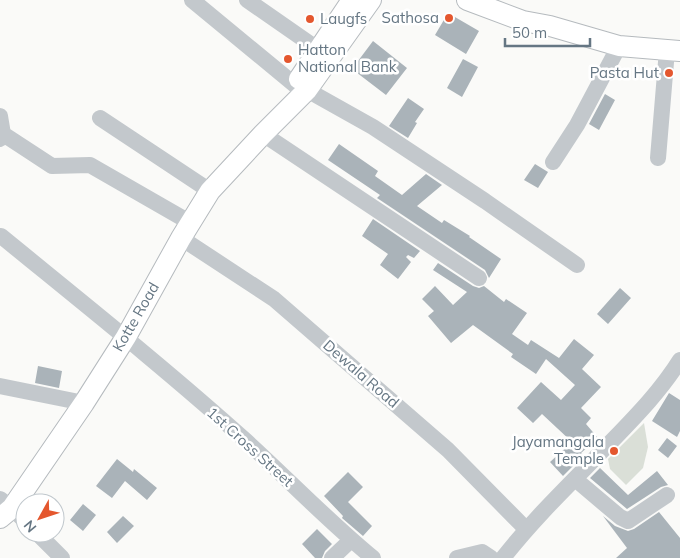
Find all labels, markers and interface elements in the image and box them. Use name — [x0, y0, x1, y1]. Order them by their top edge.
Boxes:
place label: Sathosa — [382, 8, 439, 27]
place label: Laugfs — [320, 9, 367, 28]
marker: Sathosa — [443, 12, 455, 24]
marker: Laugfs — [304, 13, 316, 25]
scale bar — [505, 15, 590, 47]
text: 50 m — [512, 23, 547, 42]
place label: Hatton National Bank — [298, 40, 397, 76]
marker: Hatton National Bank — [282, 53, 294, 65]
place label: Pasta Hut — [590, 63, 659, 82]
marker: Pasta Hut — [663, 67, 675, 79]
street label: Kotte Road — [108, 279, 163, 355]
street label: Dewala Road — [319, 335, 403, 412]
street label: 1st Cross Street — [203, 403, 298, 490]
place label: Jayamangala Temple — [512, 432, 604, 468]
marker: Jayamangala Temple — [608, 445, 620, 457]
north arrow — [15, 493, 65, 543]
text: N — [20, 517, 40, 536]

